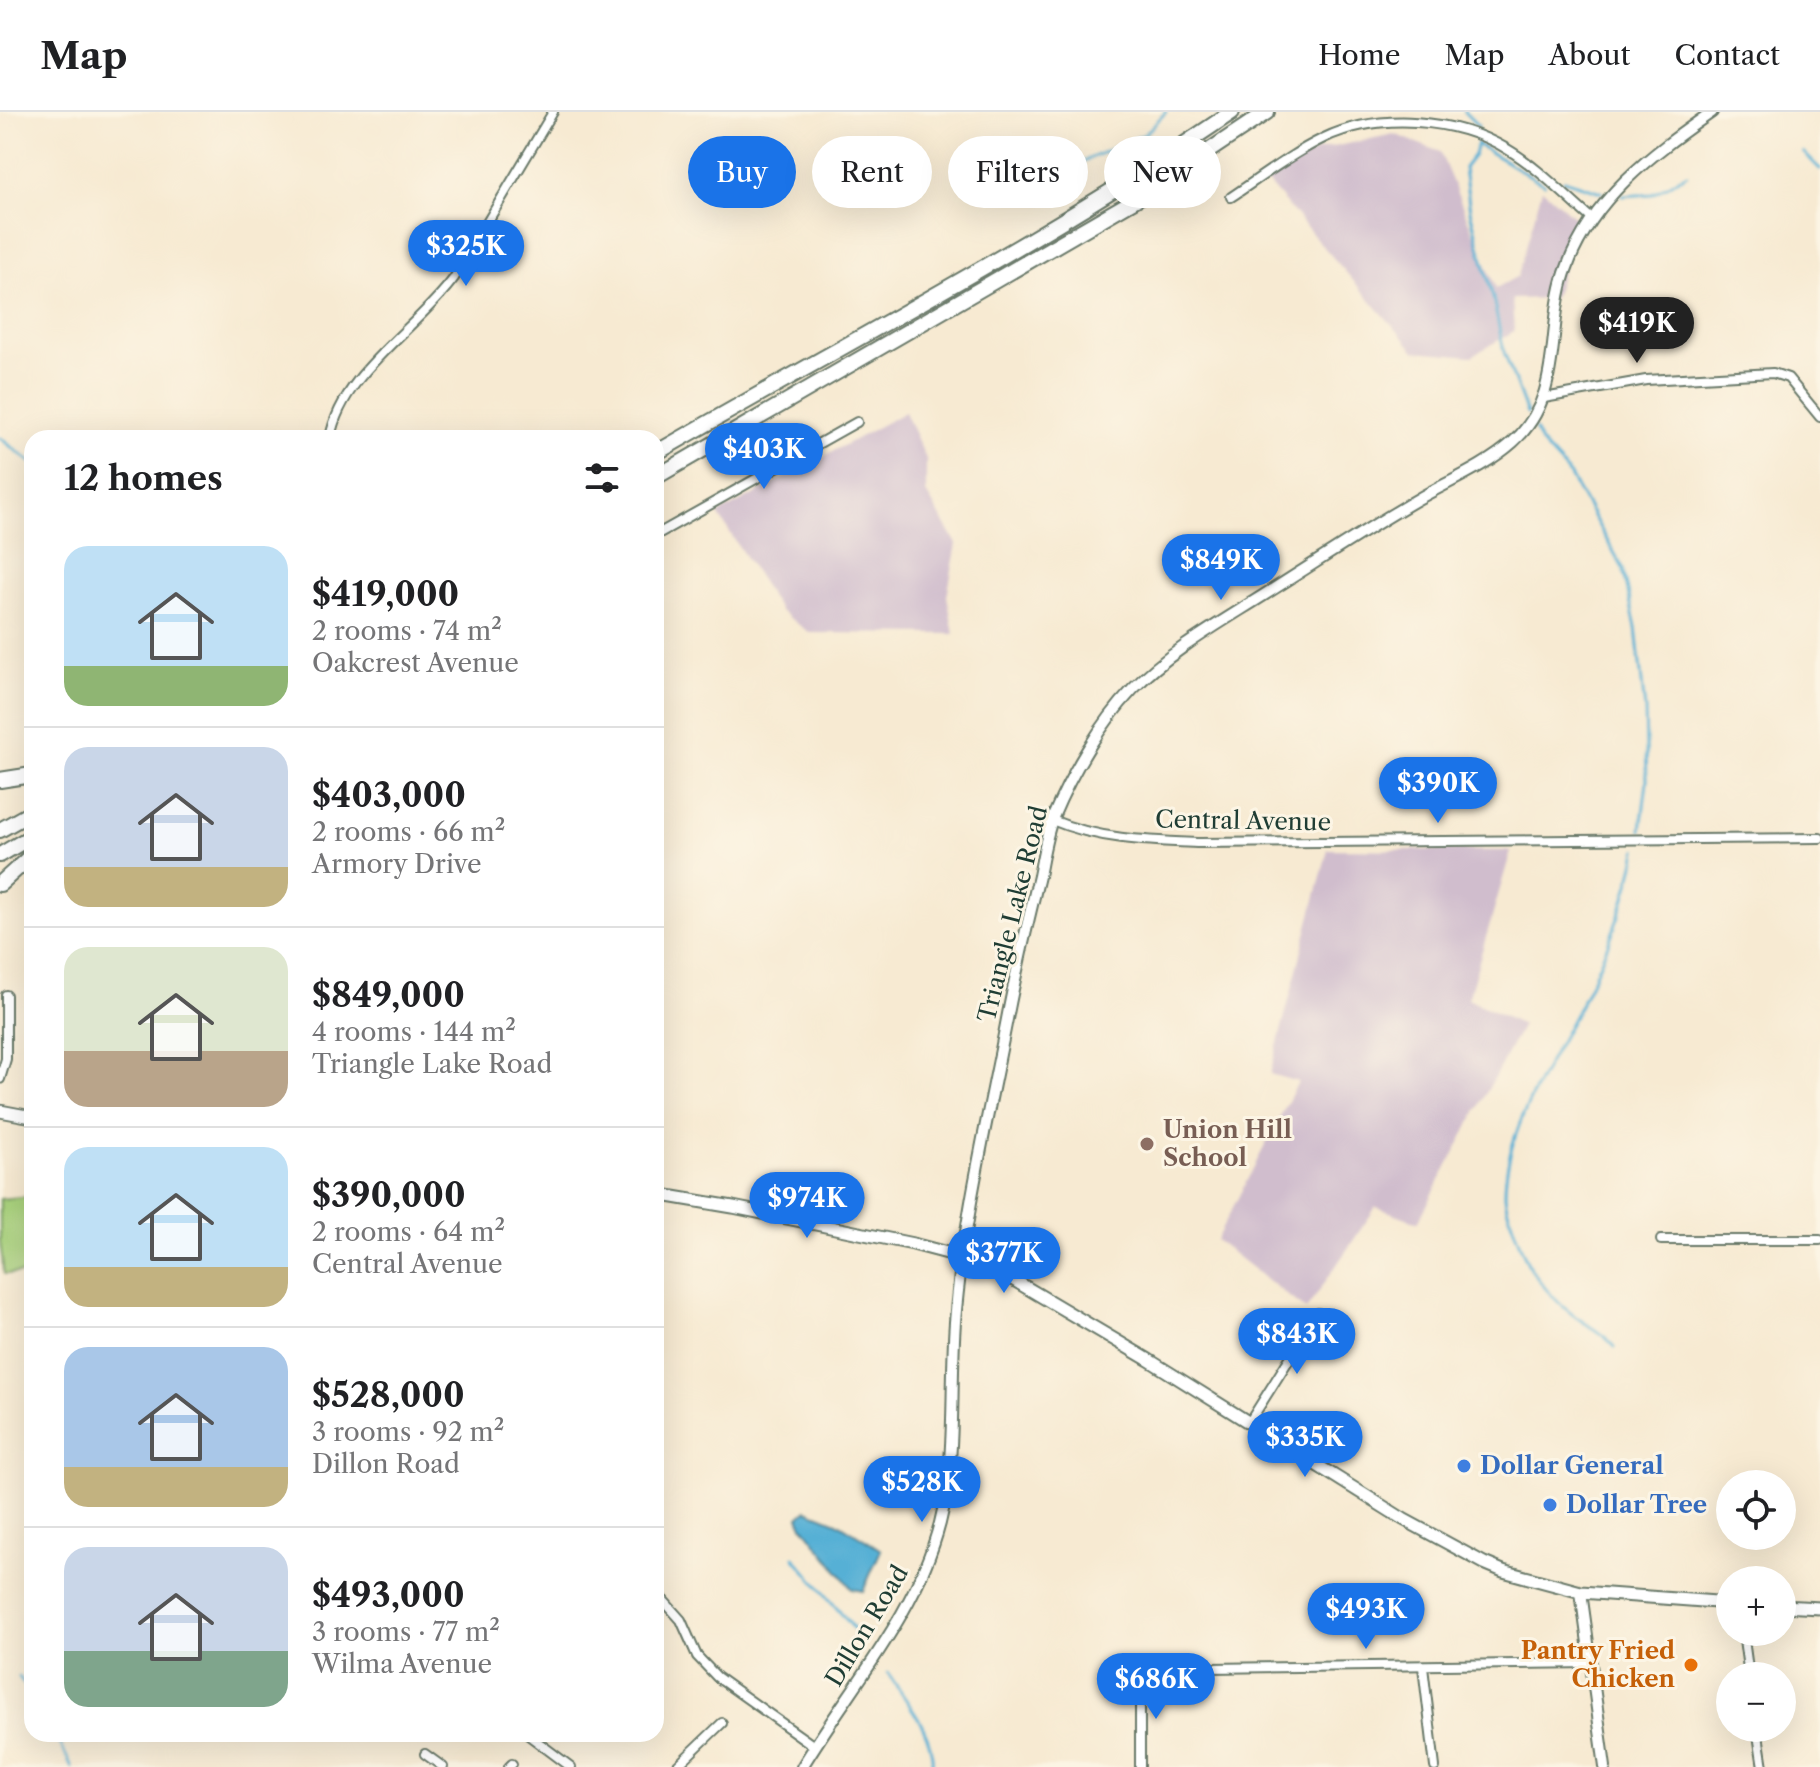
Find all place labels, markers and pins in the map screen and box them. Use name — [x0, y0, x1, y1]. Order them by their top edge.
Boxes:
pin: $325K — [410, 220, 522, 288]
pin: $419K — [1581, 297, 1693, 365]
pin: $403K — [708, 423, 820, 491]
pin: $849K — [1165, 534, 1277, 602]
pin: $390K — [1382, 757, 1494, 825]
place label: Union Hill School — [1163, 1115, 1292, 1172]
marker: Union Hill School — [1138, 1135, 1156, 1153]
pin: $974K — [751, 1172, 863, 1240]
pin: $377K — [948, 1227, 1060, 1295]
pin: $843K — [1241, 1308, 1353, 1376]
pin: $335K — [1249, 1411, 1361, 1479]
place label: Dollar General — [1480, 1451, 1664, 1480]
pin: $528K — [866, 1456, 978, 1524]
marker: Dollar General — [1455, 1457, 1473, 1475]
place label: Dollar Tree — [1566, 1490, 1707, 1519]
marker: Dollar Tree — [1541, 1496, 1559, 1514]
pin: $493K — [1310, 1583, 1422, 1651]
place label: Pantry Fried Chicken — [1521, 1636, 1676, 1693]
pin: $686K — [1100, 1653, 1212, 1721]
marker: Pantry Fried Chicken — [1682, 1656, 1700, 1674]

